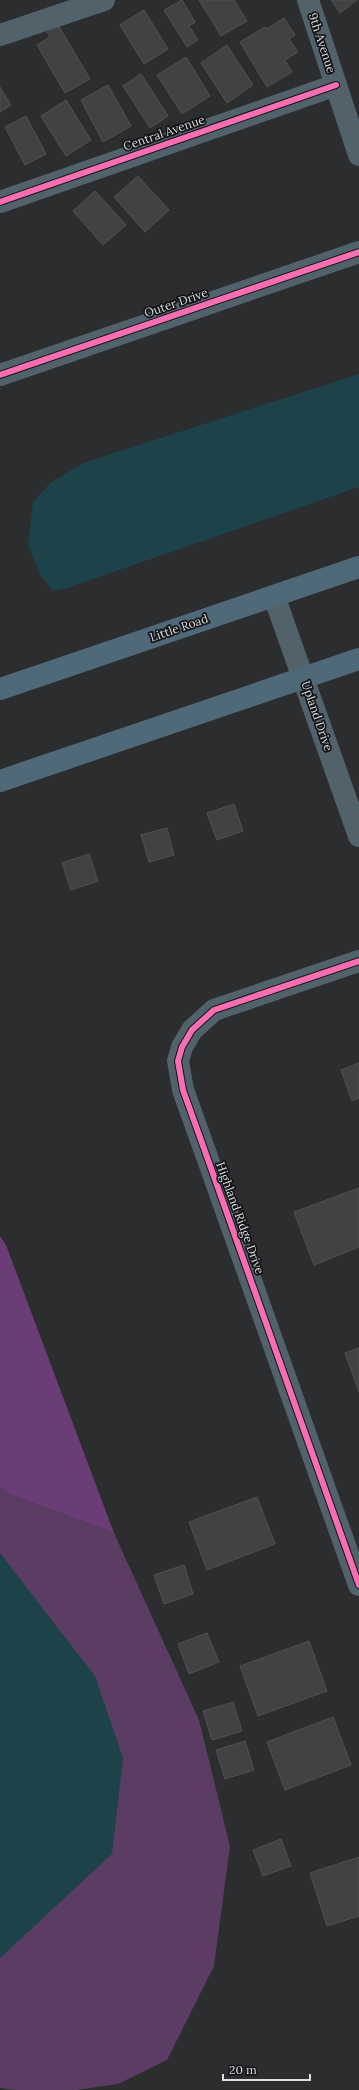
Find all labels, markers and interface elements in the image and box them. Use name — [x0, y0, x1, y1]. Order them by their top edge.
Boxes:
street label: 9th Avenue — [306, 11, 339, 75]
street label: Central Avenue — [121, 111, 207, 153]
street label: Outer Drive — [142, 284, 210, 320]
street label: Little Road — [148, 611, 210, 644]
street label: Upland Drive — [298, 679, 337, 753]
street label: Highland Ridge Drive — [213, 1160, 268, 1276]
scale bar — [223, 2056, 310, 2082]
text: 20 m — [229, 2062, 257, 2077]

